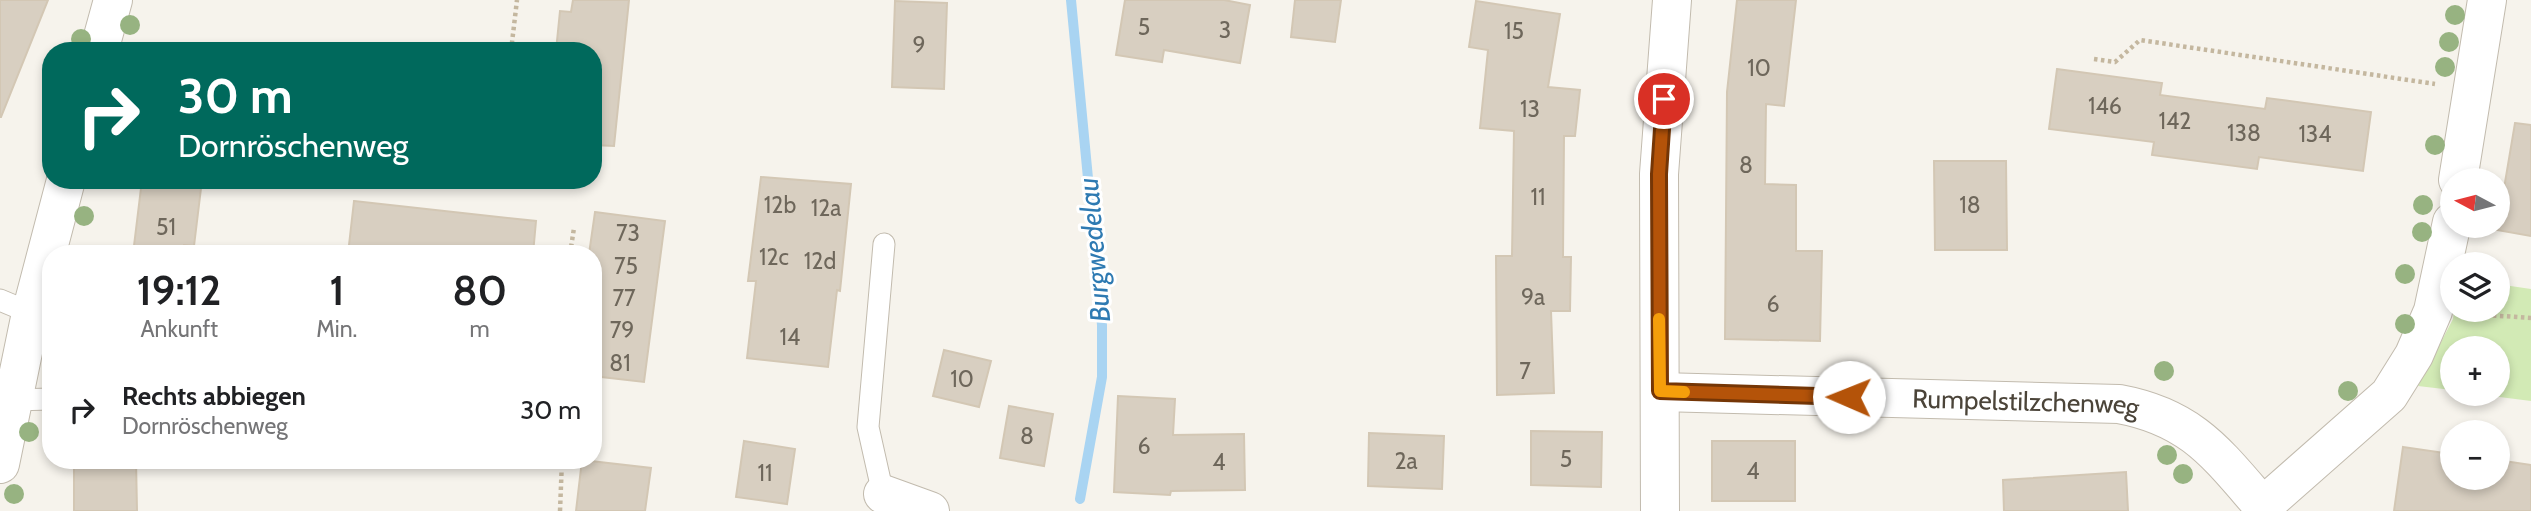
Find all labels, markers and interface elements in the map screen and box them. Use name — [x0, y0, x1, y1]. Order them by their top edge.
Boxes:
house number: 5 — [1138, 13, 1150, 41]
house number: 3 — [1219, 16, 1231, 44]
house number: 15 — [1504, 17, 1524, 45]
house number: 9 — [912, 31, 926, 59]
house number: 10 — [1747, 54, 1771, 82]
text: 30 m — [178, 66, 293, 125]
pin — [1634, 69, 1694, 129]
icon: right — [63, 70, 154, 161]
icon: arrive — [1645, 80, 1683, 118]
house number: 146 — [2088, 92, 2122, 120]
house number: 13 — [1520, 95, 1540, 123]
house number: 142 — [2159, 107, 2191, 135]
house number: 138 — [2227, 119, 2261, 147]
house number: 134 — [2298, 120, 2332, 148]
text: Dornröschenweg — [178, 126, 408, 165]
house number: 8 — [1739, 151, 1753, 179]
north arrow — [2440, 168, 2510, 238]
map controls — [2440, 168, 2510, 490]
water label: Burgwedelau — [1071, 176, 1117, 324]
house number: 11 — [1531, 183, 1546, 211]
house number: 12b — [764, 191, 796, 219]
house number: 18 — [1959, 191, 1981, 219]
house number: 12a — [811, 194, 841, 222]
house number: 51 — [156, 213, 176, 241]
house number: 73 — [616, 219, 640, 247]
house number: 12c — [759, 243, 789, 271]
house number: 12d — [804, 247, 836, 275]
house number: 75 — [614, 252, 638, 280]
button: layers — [2440, 252, 2510, 322]
text: 19:12 — [137, 264, 222, 316]
text: 1 — [329, 264, 344, 316]
text: 80 — [452, 264, 507, 316]
house number: 9a — [1521, 283, 1545, 311]
house number: 77 — [612, 284, 636, 312]
house number: 6 — [1766, 290, 1780, 318]
text: Ankunft — [140, 315, 218, 343]
text: Min. — [316, 315, 357, 343]
text: m — [470, 315, 490, 343]
house number: 79 — [610, 316, 634, 344]
house number: 14 — [780, 323, 800, 351]
button: + — [2440, 336, 2510, 406]
house number: 81 — [609, 349, 631, 377]
house number: 7 — [1519, 357, 1531, 385]
position arrow — [1812, 360, 1886, 434]
house number: 10 — [950, 365, 974, 393]
text: Rechts abbiegen — [122, 380, 306, 412]
street label: Rumpelstilzchenweg — [1912, 383, 2144, 424]
icon: right — [63, 391, 101, 429]
text: 30 m — [520, 394, 581, 426]
text: Dornröschenweg — [122, 412, 288, 440]
button: − — [2440, 420, 2510, 490]
house number: 8 — [1020, 422, 1034, 450]
house number: 6 — [1137, 432, 1151, 460]
house number: 5 — [1560, 445, 1572, 473]
house number: 2a — [1394, 447, 1418, 475]
house number: 4 — [1212, 448, 1226, 476]
house number: 4 — [1746, 457, 1760, 485]
house number: 11 — [758, 459, 773, 487]

